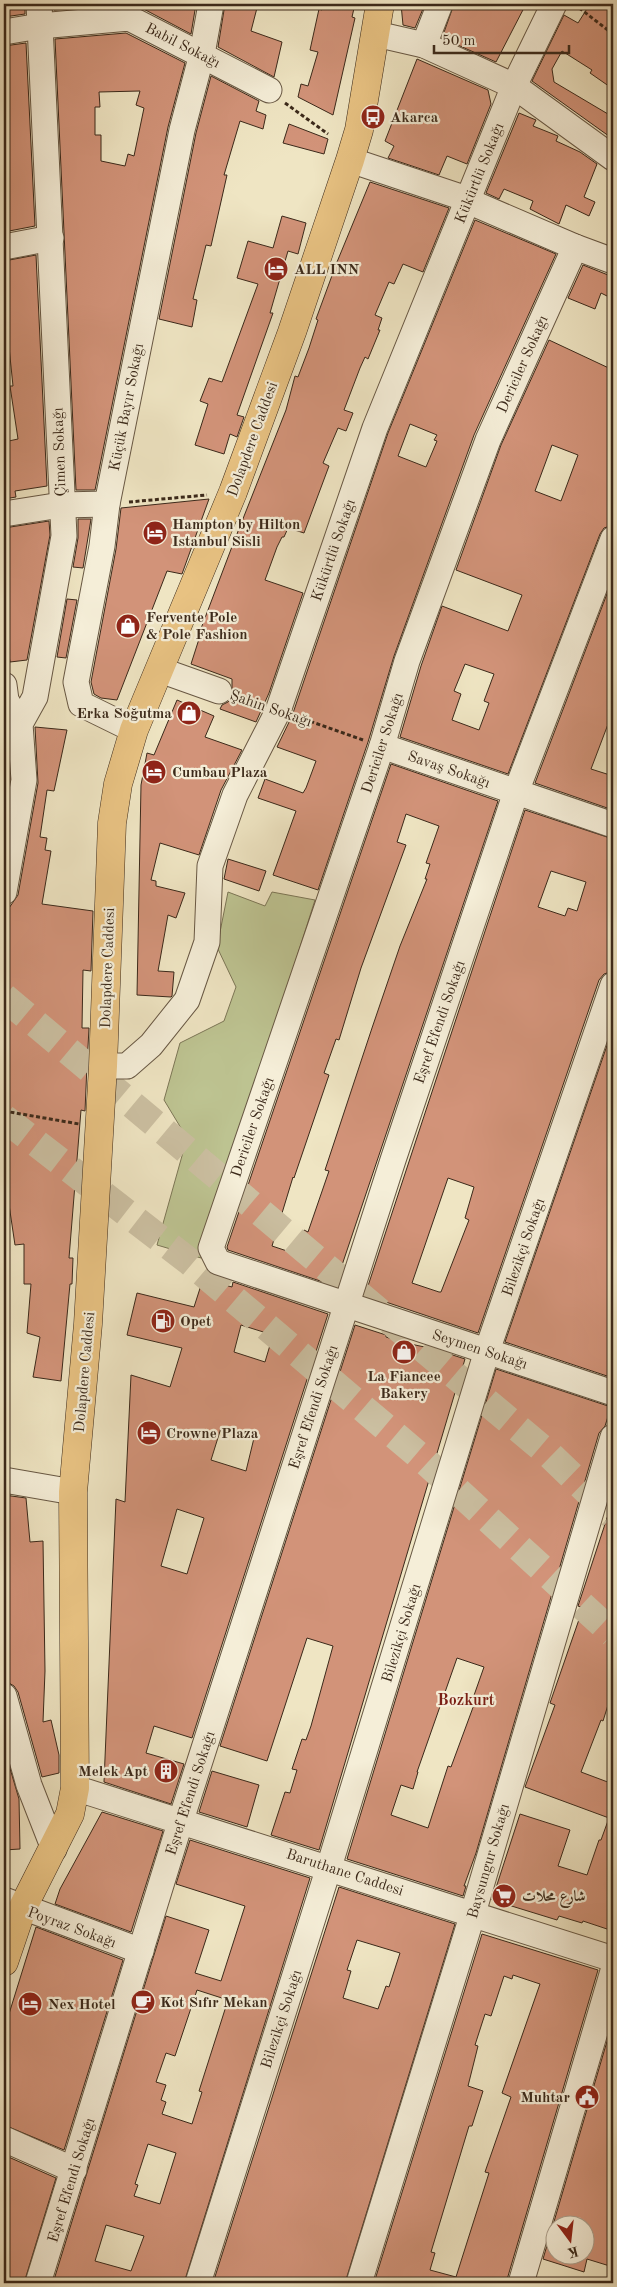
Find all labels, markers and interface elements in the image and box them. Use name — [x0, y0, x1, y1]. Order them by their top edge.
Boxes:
street label: Babil Sokağı — [142, 21, 222, 72]
scale bar — [434, 22, 570, 54]
text: 50 m — [442, 34, 476, 49]
bus stop icon: Akarca — [360, 104, 386, 130]
place label: Akarca — [390, 111, 439, 126]
street label: Kükürtlü Sokağı — [453, 121, 507, 226]
hotel icon: ALL INN — [263, 256, 289, 282]
place label: ALL INN — [294, 263, 360, 278]
street label: Dericiler Sokağı — [495, 314, 552, 416]
street label: Küçük Bayır Sokağı — [108, 342, 147, 472]
street label: Dolapdere Caddesi — [226, 380, 281, 499]
street label: Çimen Sokağı — [51, 407, 70, 497]
street label: Kükürtlü Sokağı — [310, 497, 359, 603]
place label: Hampton by Hilton Istanbul Sisli — [172, 518, 300, 550]
hotel icon: Hampton by Hilton Istanbul Sisli — [142, 520, 168, 546]
place label: Fervente Pole & Pole Fashion — [146, 611, 248, 643]
shop icon: Fervente Pole & Pole Fashion — [115, 613, 141, 639]
street label: Şahin Sokağı — [228, 688, 313, 730]
street label: Dericiler Sokağı — [360, 691, 407, 796]
shop icon: Erka Soğutma — [176, 700, 202, 726]
place label: Erka Soğutma — [76, 707, 172, 722]
street label: Savaş Sokağı — [405, 749, 492, 791]
hotel icon: Cumbau Plaza — [141, 759, 167, 785]
place label: Cumbau Plaza — [172, 766, 268, 781]
street label: Dolapdere Caddesi — [99, 907, 118, 1029]
street label: Eşref Efendi Sokağı — [412, 959, 469, 1086]
street label: Dericiler Sokağı — [229, 1076, 278, 1179]
street label: Bilezikçi Sokağı — [501, 1196, 548, 1298]
fuel station icon: Opet — [150, 1308, 176, 1334]
street label: Dolapdere Caddesi — [73, 1311, 98, 1433]
place label: Opet — [180, 1315, 212, 1330]
street label: Seymen Sokağı — [430, 1328, 529, 1373]
shop icon: La Fiancee Bakery — [391, 1339, 417, 1365]
street label: Eşref Efendi Sokağı — [287, 1344, 342, 1471]
place label: La Fiancee Bakery — [367, 1370, 441, 1402]
hotel icon: Crowne Plaza — [136, 1420, 162, 1446]
place label: Crowne Plaza — [166, 1427, 259, 1442]
street label: Bilezikçi Sokağı — [380, 1582, 425, 1685]
district label: Bozkurt — [437, 1693, 495, 1709]
street label: Eşref Efendi Sokağı — [164, 1730, 219, 1857]
building icon: Melek Apt — [153, 1758, 179, 1784]
place label: Melek Apt — [78, 1765, 149, 1780]
street label: Baysungur Sokağı — [466, 1802, 513, 1921]
street label: Baruthane Caddesi — [284, 1847, 405, 1899]
supermarket icon: شارع محلات — [491, 1883, 517, 1909]
place label: شارع محلات — [522, 1889, 586, 1908]
street label: Poyraz Sokağı — [25, 1905, 118, 1951]
street label: Bilezikçi Sokağı — [259, 1968, 305, 2071]
cafe icon: Kot Sıfır Mekan — [130, 1989, 156, 2015]
hotel icon: Nex Hotel — [17, 1991, 43, 2017]
place label: Kot Sıfır Mekan — [160, 1996, 268, 2011]
place label: Nex Hotel — [48, 1998, 116, 2013]
public building icon: Muhtar — [574, 2084, 600, 2110]
place label: Muhtar — [520, 2091, 570, 2106]
street label: Eşref Efendi Sokağı — [46, 2116, 99, 2245]
north arrow — [544, 2214, 594, 2264]
text: K — [566, 2243, 580, 2260]

